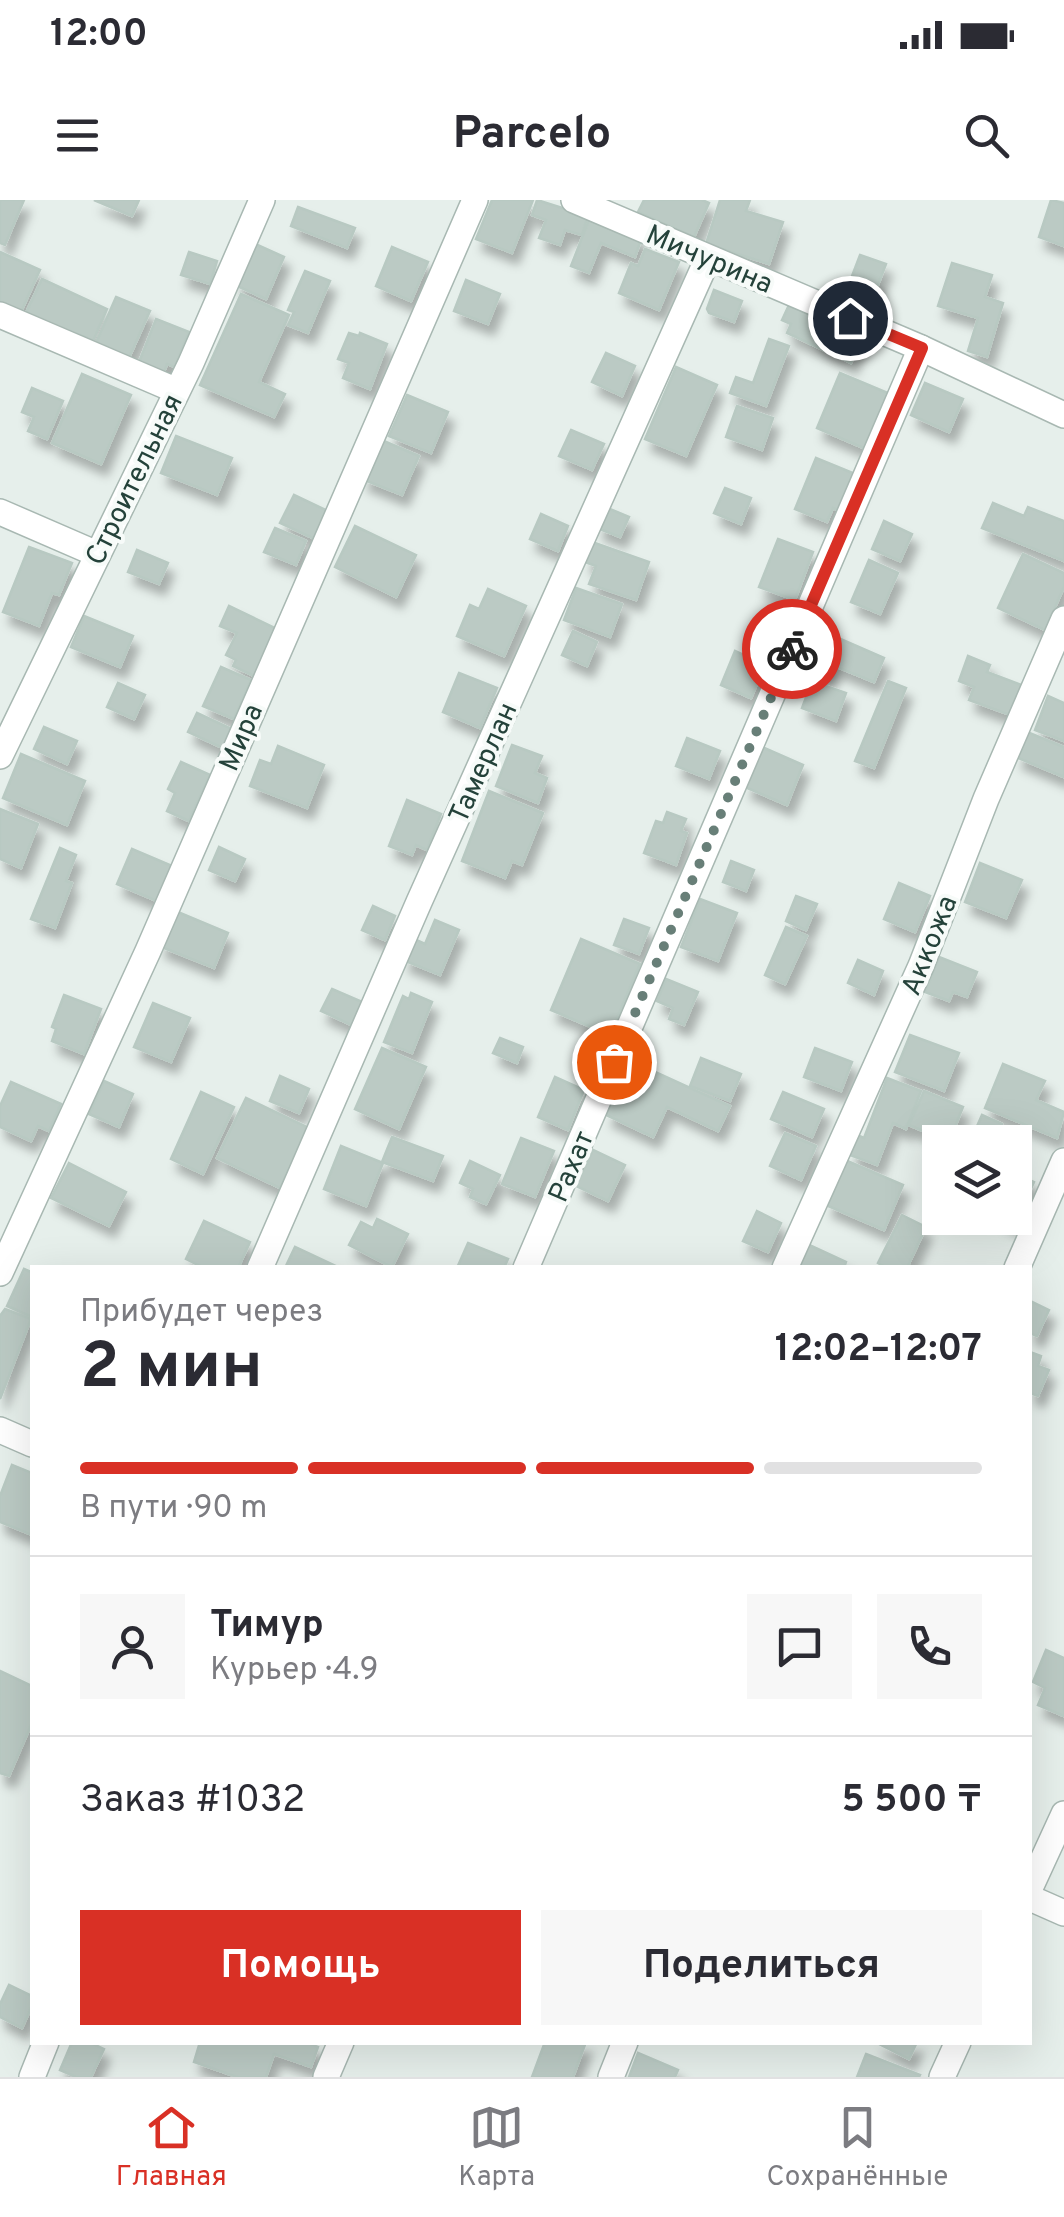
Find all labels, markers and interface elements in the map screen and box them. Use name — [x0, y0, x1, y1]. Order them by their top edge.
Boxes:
text: 12:00 — [50, 11, 148, 60]
text: Parcelo — [453, 107, 611, 164]
icon: menu — [50, 108, 105, 163]
icon: search — [959, 108, 1014, 163]
street label: Мичурина — [640, 218, 778, 304]
pin — [808, 276, 893, 361]
icon: home — [823, 291, 878, 346]
street label: Строительная — [79, 389, 193, 572]
courier — [742, 599, 842, 699]
icon: bike — [765, 622, 820, 677]
street label: Тамерлан — [442, 697, 527, 829]
street label: Мира — [213, 699, 273, 777]
street label: Аккожа — [894, 891, 967, 1001]
pin — [572, 1020, 657, 1105]
icon: bag — [587, 1035, 642, 1090]
map controls — [922, 1125, 1032, 1235]
button: layers — [922, 1125, 1032, 1235]
street label: Рахат — [542, 1126, 604, 1208]
text: Прибудет через — [80, 1293, 323, 1333]
text: 12:02–12:07 — [775, 1326, 982, 1375]
text: 2 мин — [80, 1329, 263, 1411]
text: В пути · 90 m — [80, 1489, 267, 1529]
button: person — [80, 1594, 185, 1699]
button: chat — [747, 1594, 852, 1699]
button: phone — [877, 1594, 982, 1699]
text: Тимур — [210, 1602, 324, 1651]
text: Курьер · 4.9 — [210, 1651, 379, 1691]
text: Заказ #1032 — [80, 1777, 305, 1826]
text: 5 500 ₸ — [842, 1777, 982, 1826]
button: Помощь — [80, 1910, 521, 2025]
button: Поделиться — [541, 1910, 982, 2025]
tab: Главная — [116, 2100, 227, 2196]
tab: Карта — [458, 2100, 535, 2196]
tab: Сохранённые — [767, 2100, 948, 2196]

